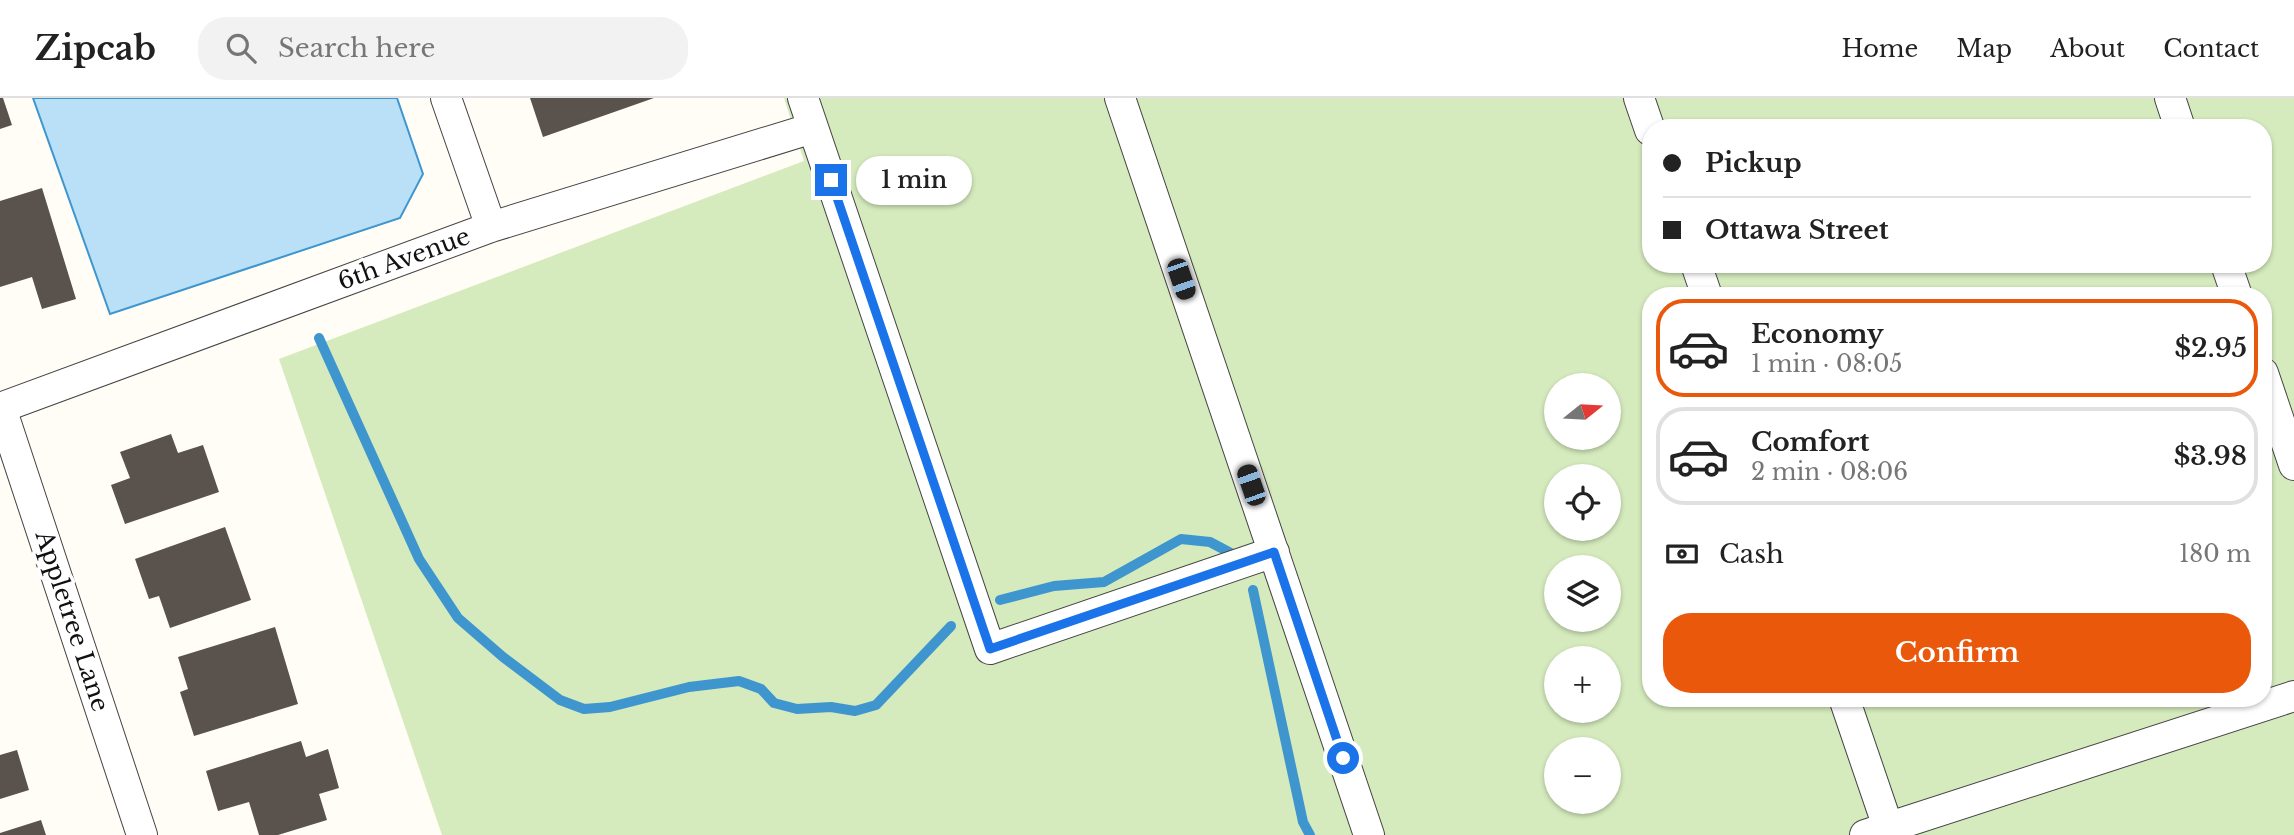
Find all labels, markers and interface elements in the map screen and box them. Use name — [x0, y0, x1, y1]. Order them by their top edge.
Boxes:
search box — [198, 17, 688, 80]
text: Zipcab — [35, 28, 156, 69]
icon: search — [222, 29, 260, 67]
text: Search here — [278, 32, 435, 64]
text: Home — [1842, 34, 1918, 63]
text: Map — [1956, 34, 2012, 63]
text: About — [2050, 34, 2125, 63]
text: Contact — [2163, 34, 2259, 63]
text: Pickup — [1705, 147, 1802, 179]
callout: 1 min — [856, 155, 971, 204]
route end — [815, 164, 847, 196]
text: 1 min — [881, 166, 947, 194]
text: Ottawa Street — [1705, 214, 1889, 246]
street label: 6th Avenue — [334, 221, 474, 296]
car — [1165, 256, 1198, 302]
icon: car — [1667, 317, 1730, 380]
text: Economy — [1751, 318, 1884, 350]
text: $2.95 — [2174, 332, 2247, 364]
text: 1 min · 08:05 — [1751, 350, 1902, 378]
north arrow — [1544, 373, 1620, 450]
map controls — [1544, 373, 1621, 814]
icon: car — [1667, 425, 1730, 488]
text: Comfort — [1751, 426, 1869, 458]
text: $3.98 — [2174, 440, 2247, 472]
text: 2 min · 08:06 — [1751, 458, 1908, 486]
car — [1235, 462, 1268, 508]
button: locate — [1544, 464, 1621, 541]
street label: Appletree Lane — [29, 526, 115, 715]
icon: cash — [1663, 535, 1701, 573]
text: Cash — [1719, 538, 1784, 570]
text: 180 m — [2179, 540, 2251, 568]
button: layers — [1544, 555, 1621, 632]
button: Confirm — [1663, 613, 2251, 693]
button: + — [1544, 646, 1621, 723]
button: − — [1544, 737, 1621, 814]
route start — [1327, 742, 1359, 774]

